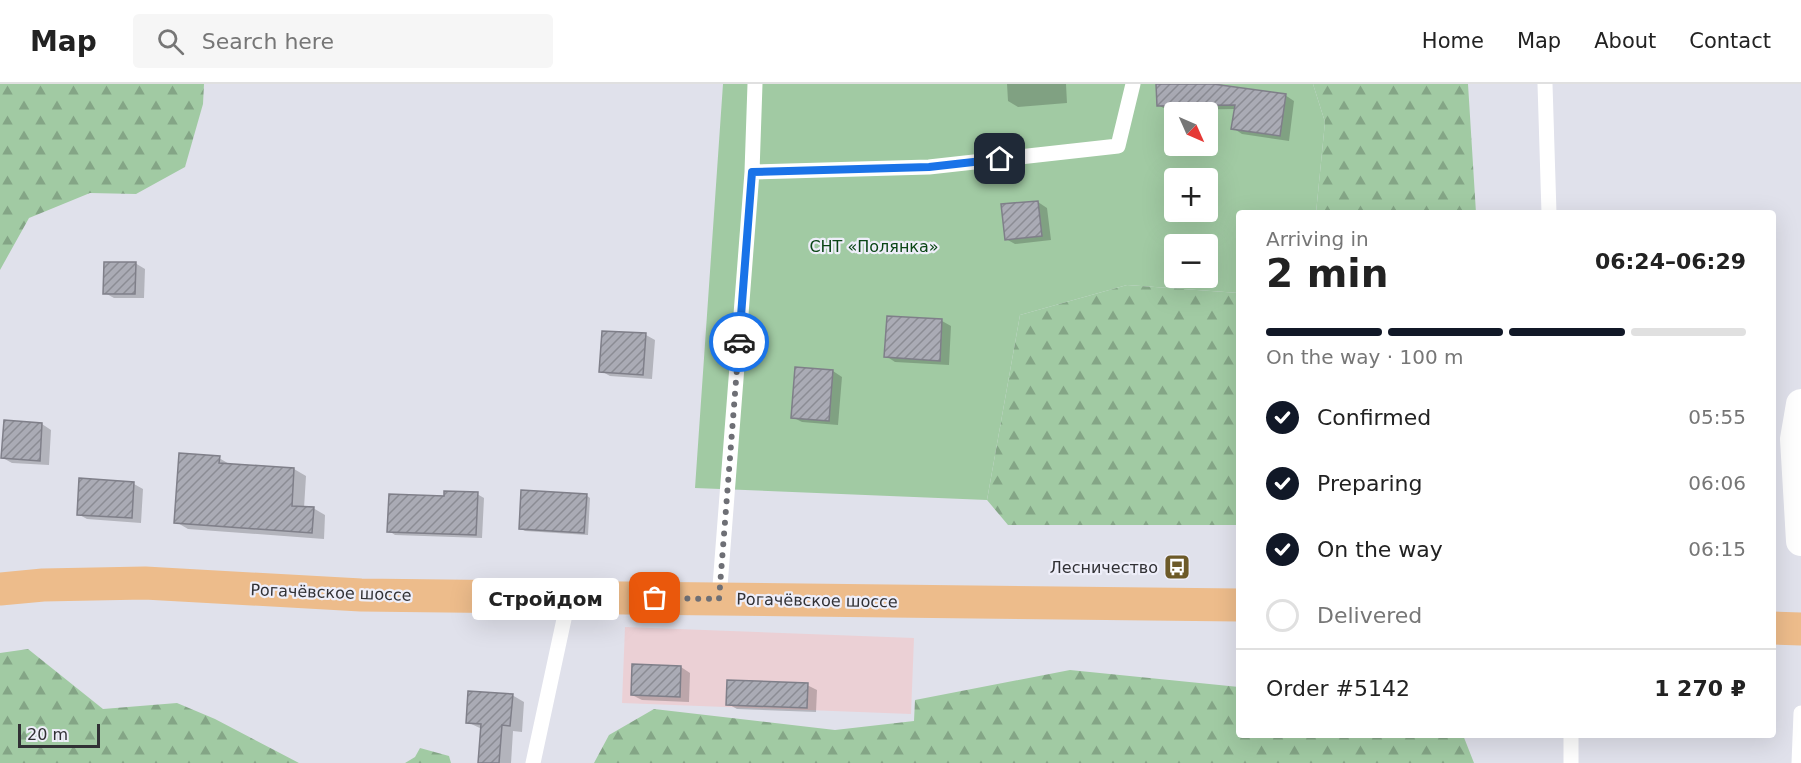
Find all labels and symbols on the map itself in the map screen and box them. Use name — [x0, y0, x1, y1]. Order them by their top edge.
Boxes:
north arrow — [1164, 102, 1218, 156]
pin — [974, 133, 1025, 184]
park label: СНТ «Полянка» — [809, 237, 939, 256]
courier — [709, 312, 769, 372]
bus stop icon: Лесничество — [1162, 552, 1192, 582]
place label: Лесничество — [1050, 558, 1158, 577]
pin — [629, 572, 680, 623]
callout: Стройдом — [472, 577, 619, 619]
street label: Рогачёвское шоссе — [250, 580, 412, 605]
street label: Рогачёвское шоссе — [736, 590, 898, 611]
scale bar — [18, 721, 100, 748]

